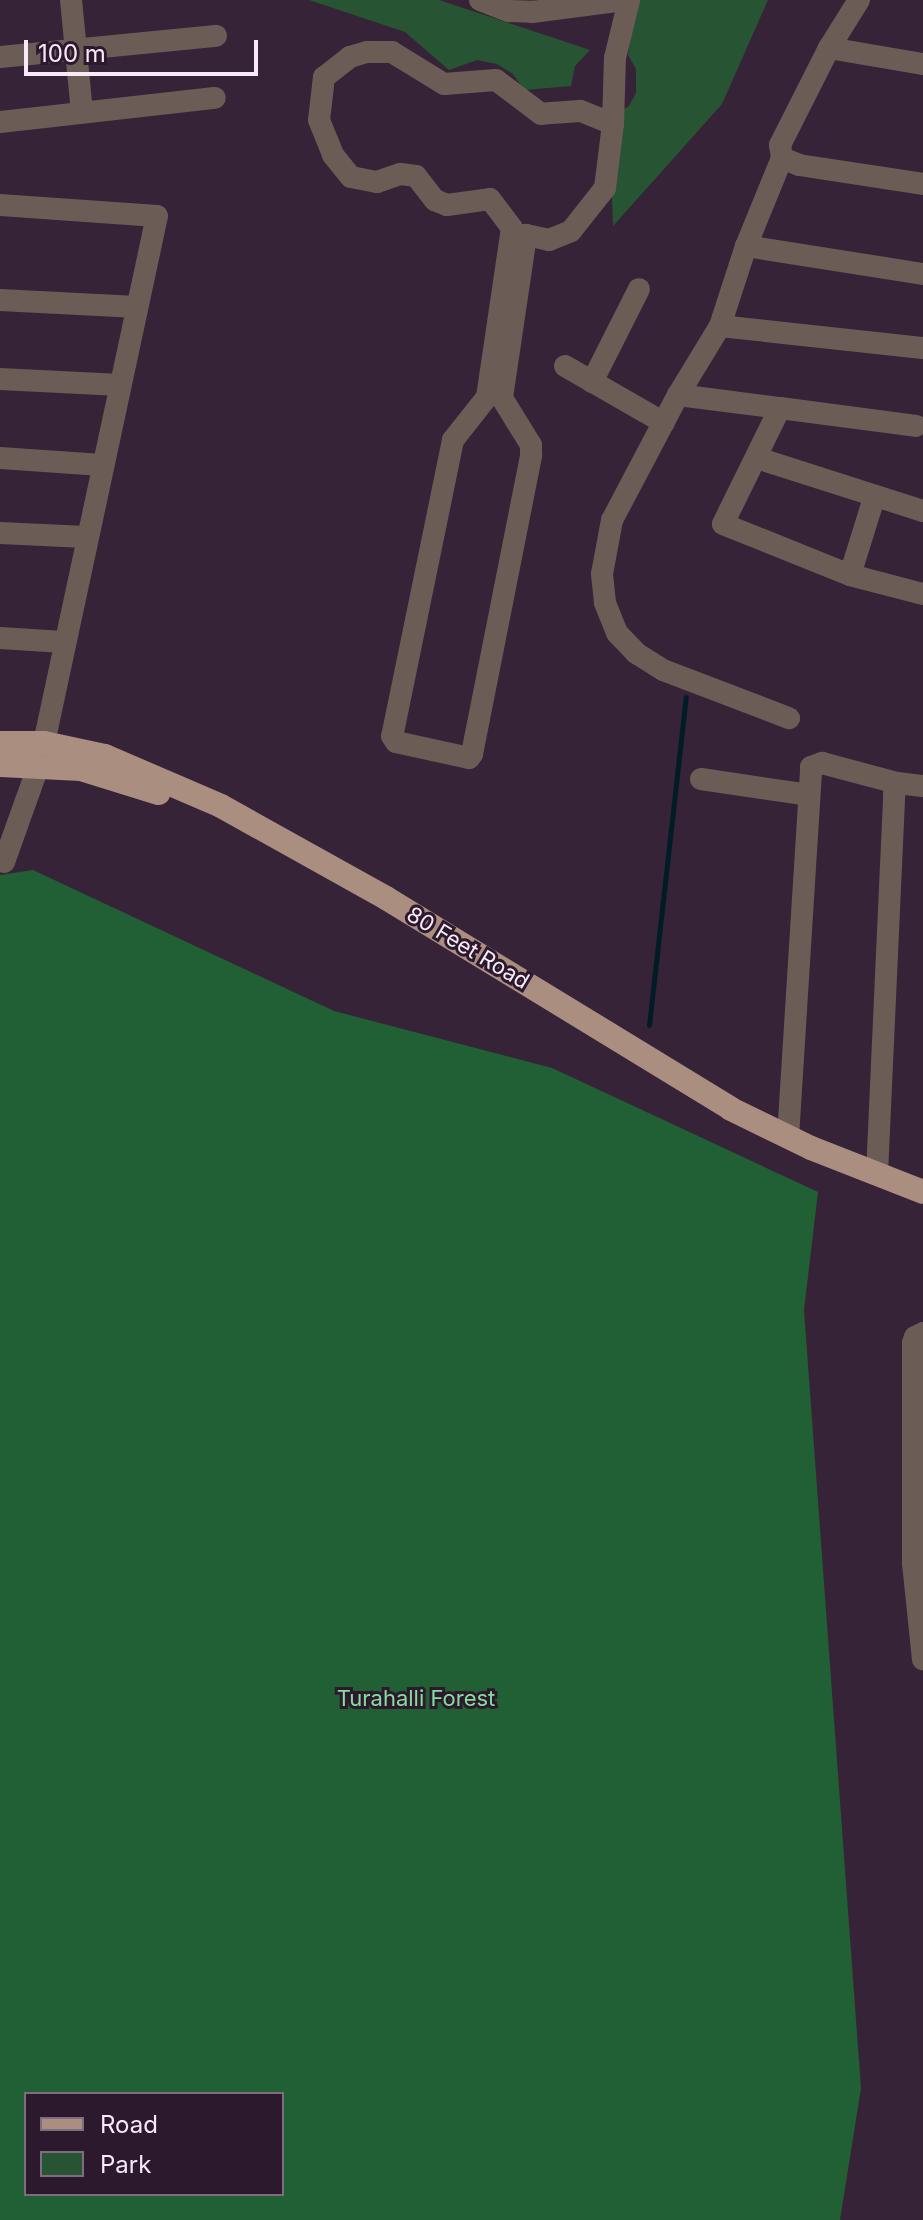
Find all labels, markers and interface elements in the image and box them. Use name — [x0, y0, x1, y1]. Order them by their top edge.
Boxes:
scale bar — [28, 24, 262, 74]
text: 100 m — [38, 39, 106, 68]
street label: 80 Feet Road — [402, 901, 534, 995]
park label: Turahalli Forest — [337, 1686, 495, 1712]
legend — [24, 2092, 284, 2196]
text: Road — [100, 2110, 158, 2139]
text: Park — [100, 2150, 151, 2179]

